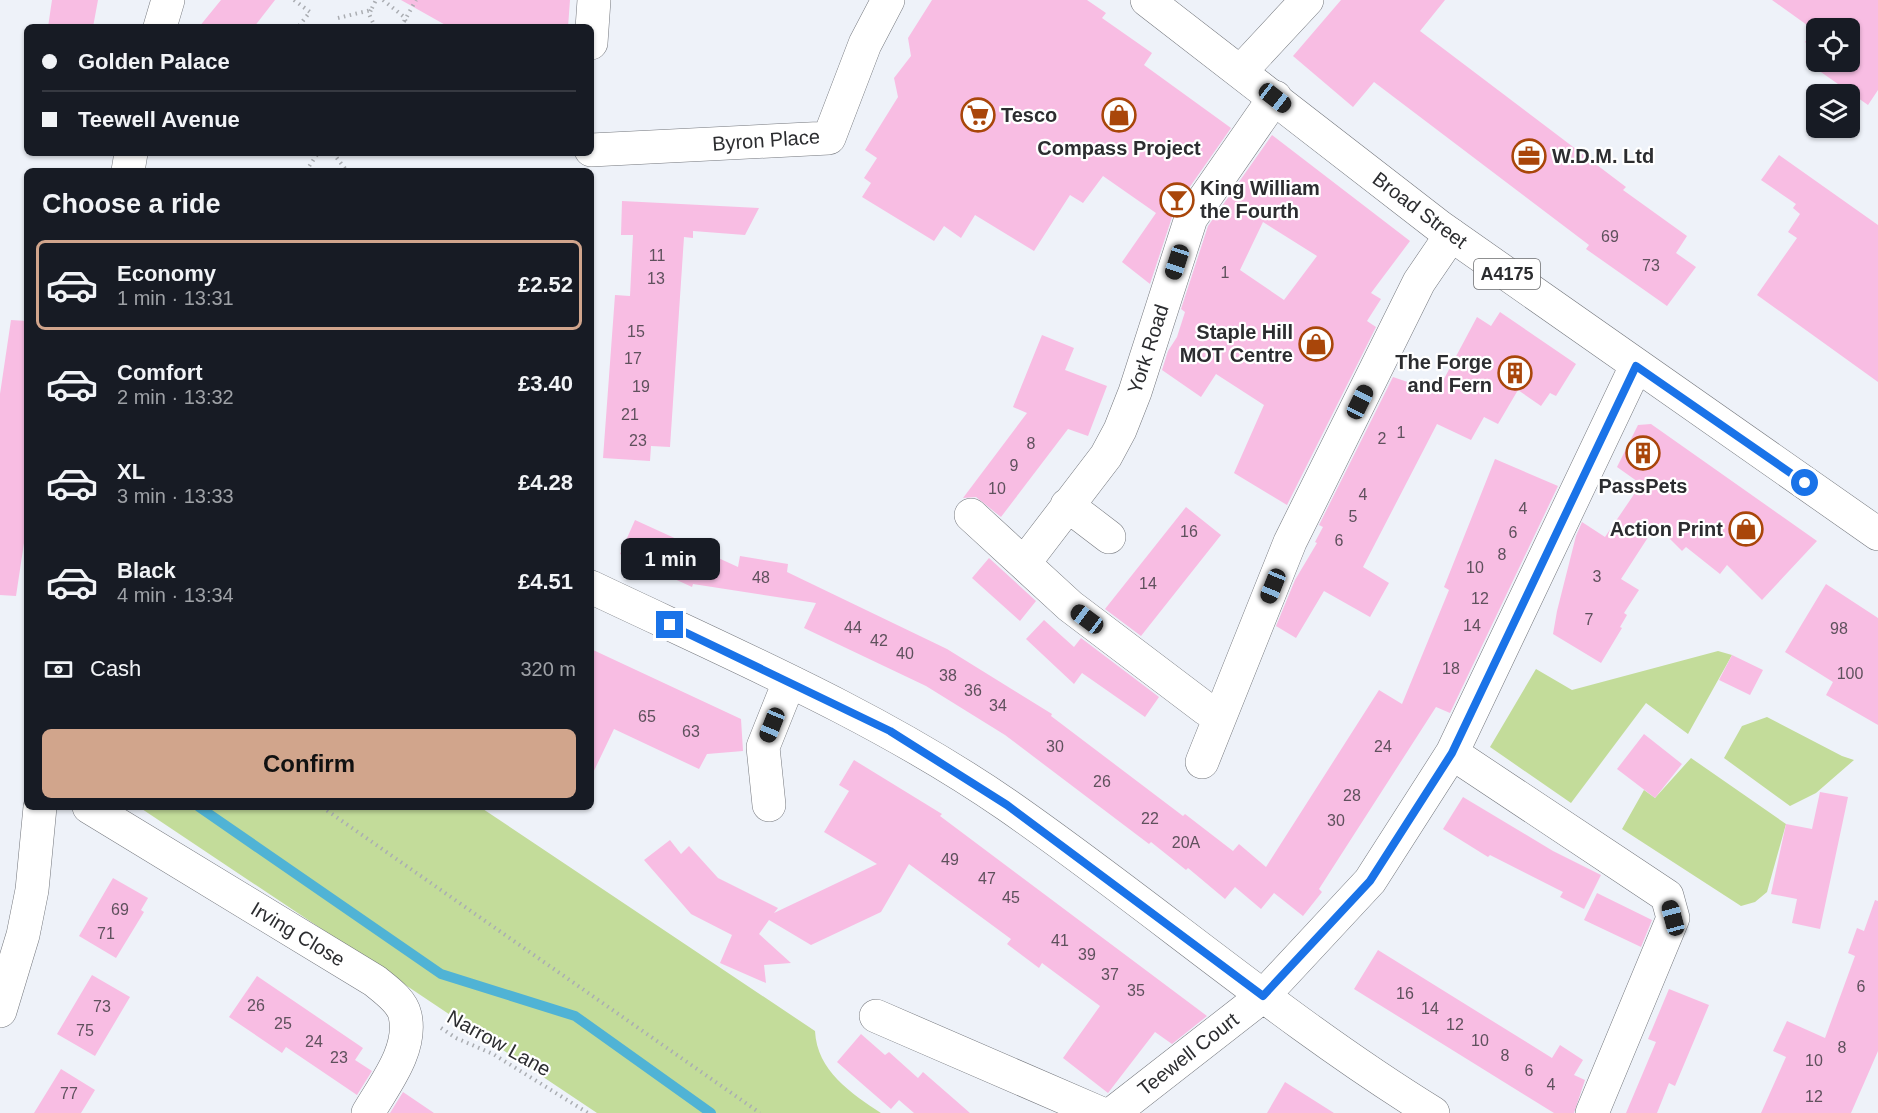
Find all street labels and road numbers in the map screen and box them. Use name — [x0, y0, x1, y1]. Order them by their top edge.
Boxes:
street label: Byron Place — [711, 125, 821, 155]
street label: Broad Street — [1369, 167, 1472, 253]
road number: A4175 — [1474, 259, 1540, 289]
street label: York Road — [1123, 302, 1173, 396]
street label: Irving Close — [247, 897, 349, 971]
street label: Narrow Lane — [444, 1006, 554, 1080]
street label: Teewell Court — [1133, 1008, 1243, 1100]

